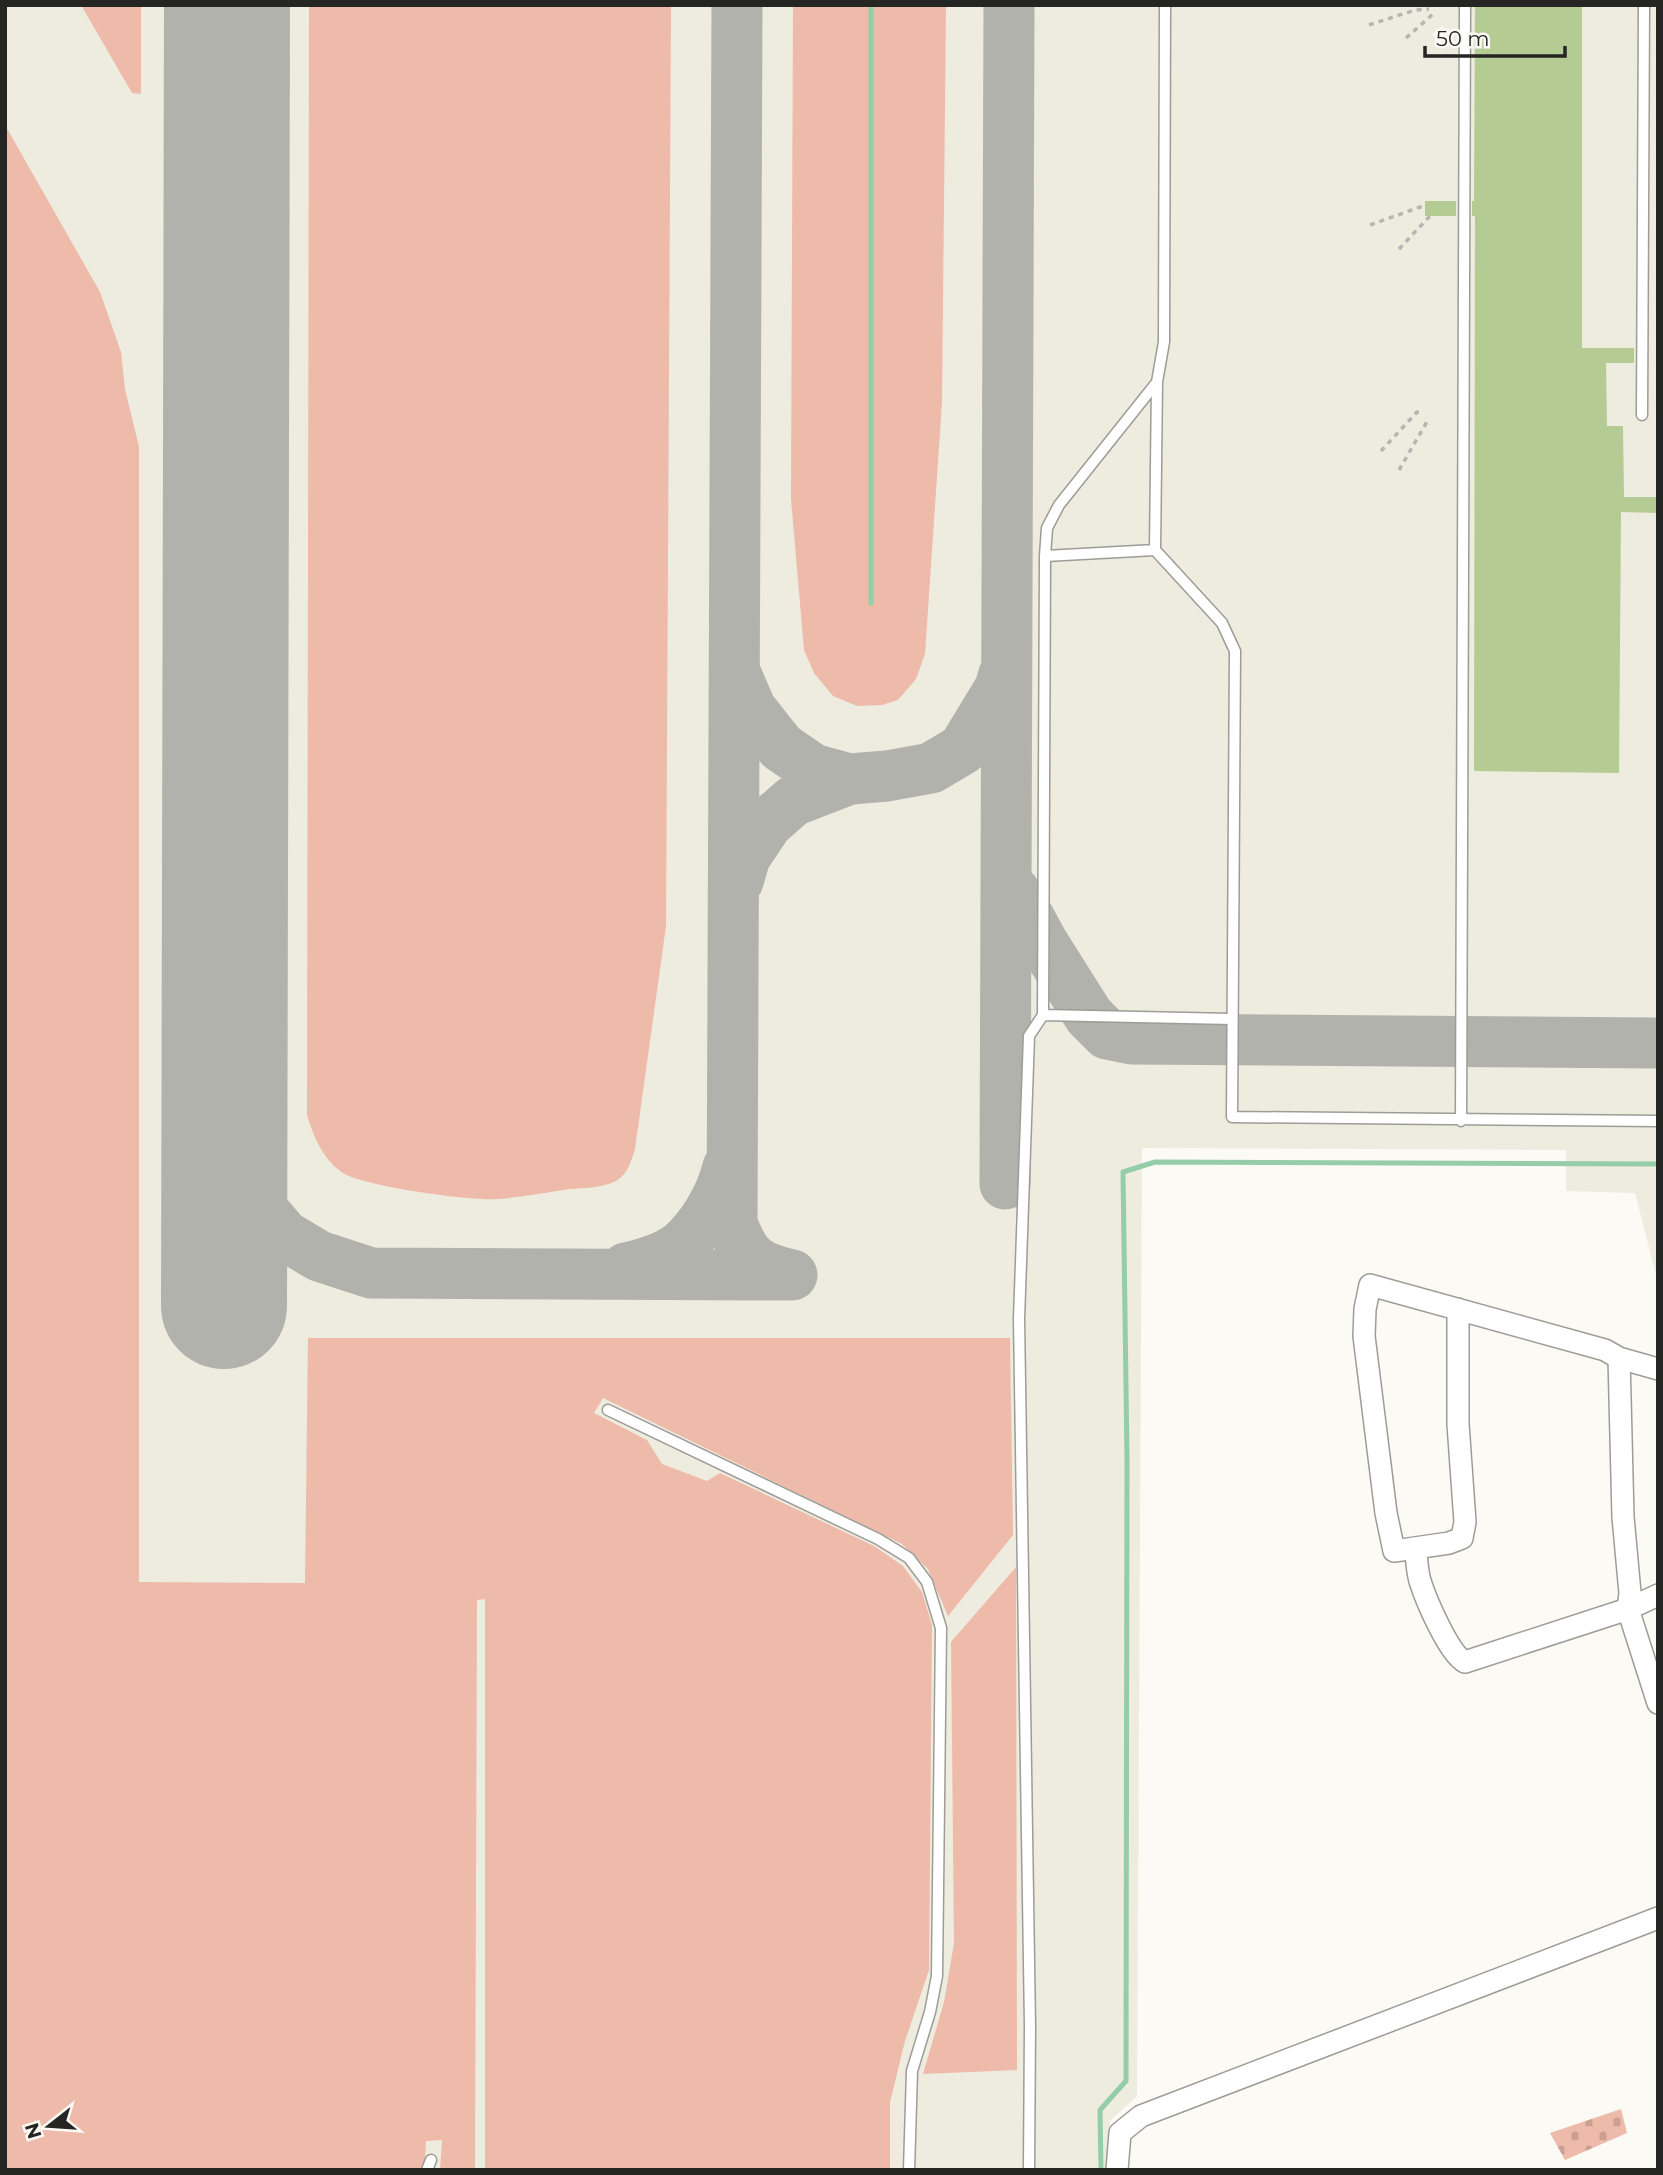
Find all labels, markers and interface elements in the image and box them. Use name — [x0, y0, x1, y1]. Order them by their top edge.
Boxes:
scale bar — [1425, 14, 1565, 58]
text: 50 m — [1436, 26, 1490, 51]
north arrow — [14, 2091, 84, 2161]
text: N — [20, 2120, 46, 2142]

